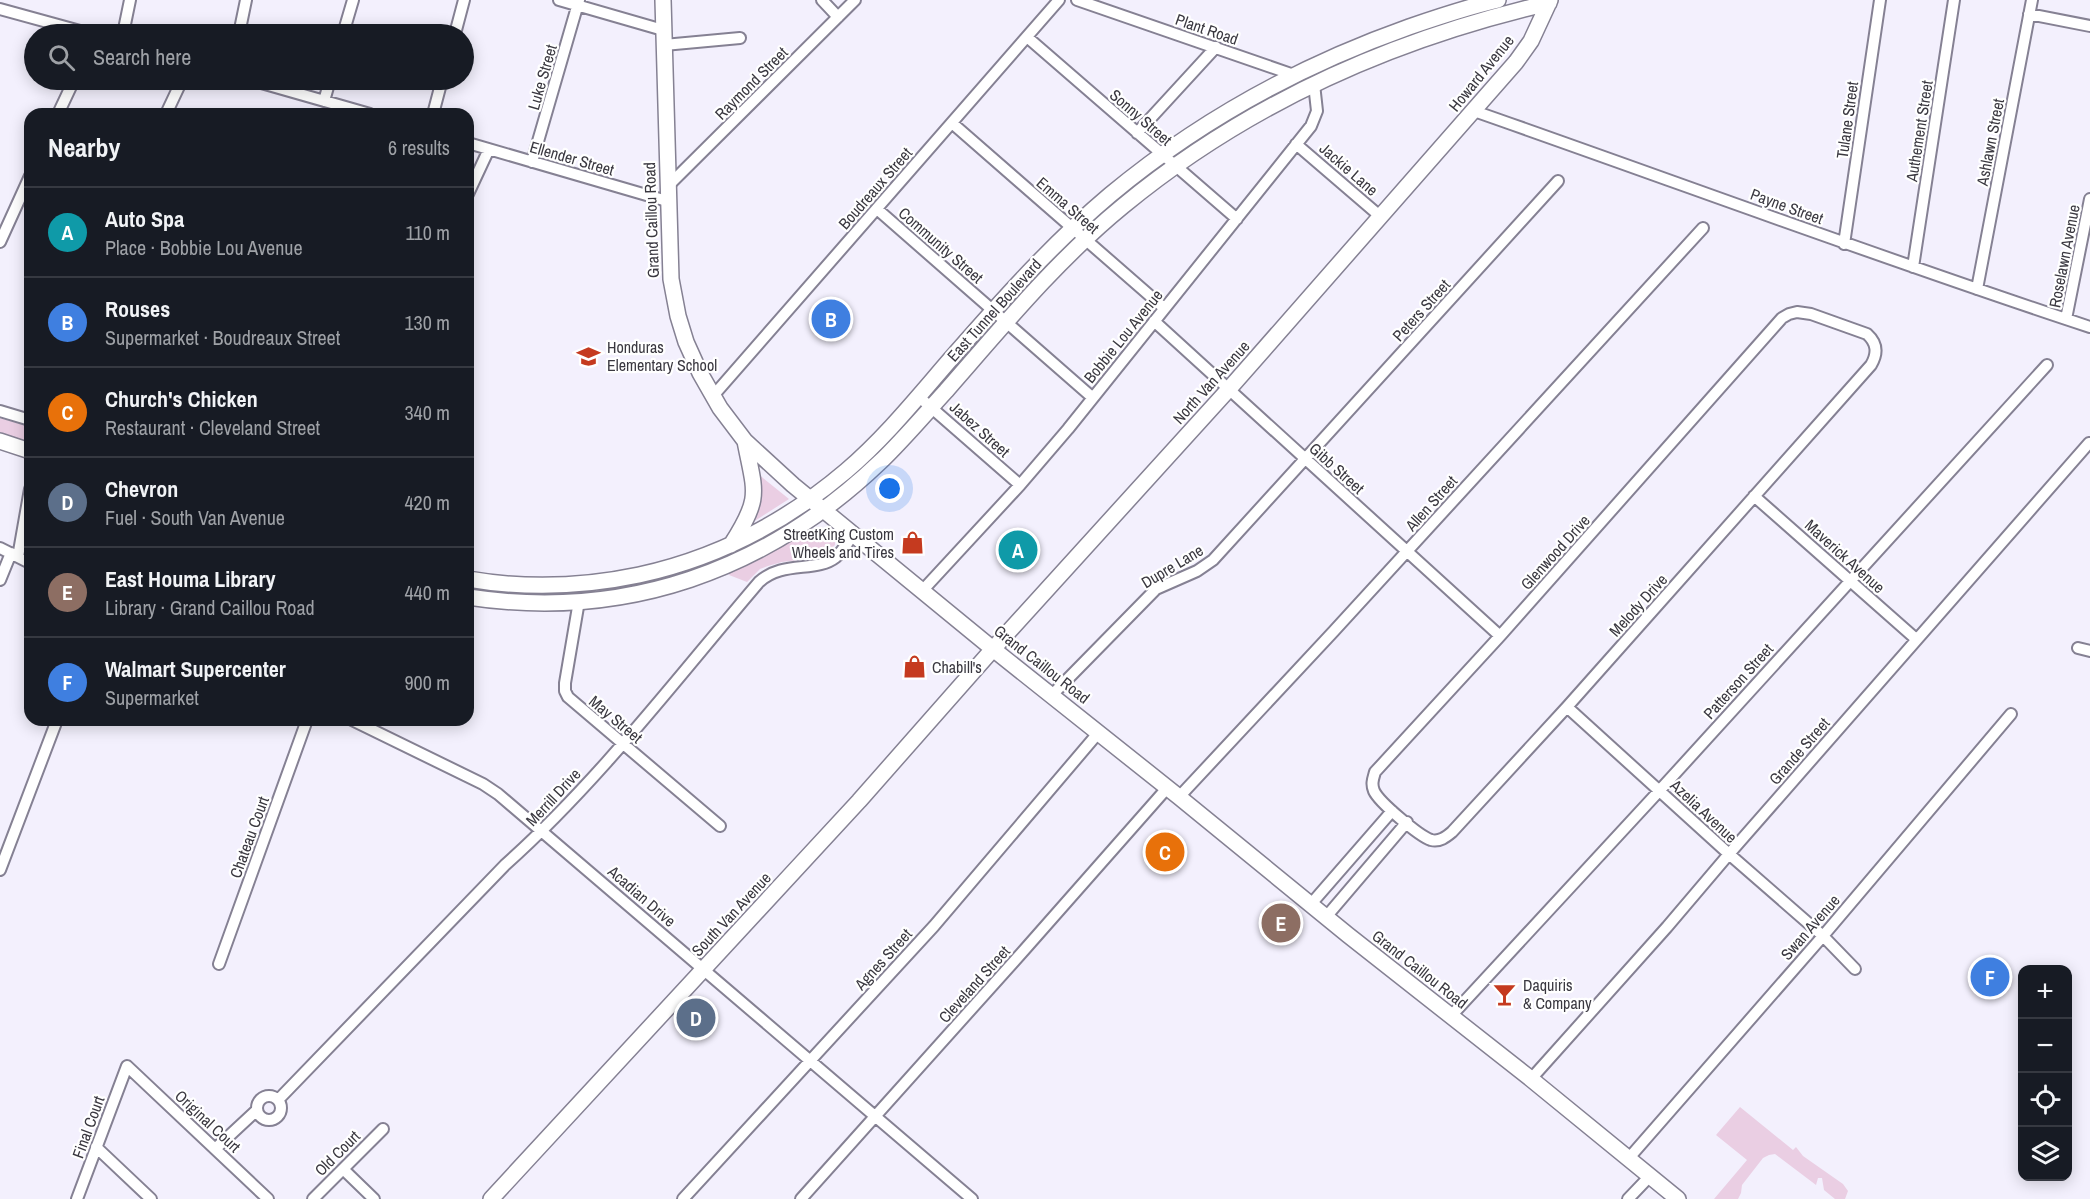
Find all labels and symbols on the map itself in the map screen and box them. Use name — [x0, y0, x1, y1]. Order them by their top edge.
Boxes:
street label: Plant Road — [1173, 8, 1241, 50]
street label: Howard Avenue — [1443, 30, 1519, 116]
street label: Luke Street — [522, 41, 562, 112]
street label: Raymond Street — [710, 41, 793, 124]
street label: Authement Street — [1900, 79, 1938, 184]
street label: Tulane Street — [1831, 80, 1863, 160]
street label: Sonny Street — [1105, 84, 1177, 150]
street label: Ashlawn Street — [1971, 96, 2009, 188]
street label: Ellender Street — [527, 135, 617, 181]
street label: Jackie Lane — [1315, 137, 1383, 201]
street label: Boudreaux Street — [833, 142, 917, 234]
street label: Grand Caillou Road — [638, 162, 664, 278]
street label: Emma Street — [1032, 172, 1104, 239]
street label: Payne Street — [1748, 183, 1827, 229]
street label: Community Street — [894, 202, 988, 288]
street label: Roselawn Avenue — [2043, 202, 2085, 310]
street label: East Tunnel Boulevard — [942, 254, 1046, 366]
street label: Peters Street — [1387, 274, 1455, 346]
street label: Bobbie Lou Avenue — [1078, 285, 1168, 387]
pin: B — [812, 296, 850, 342]
place label: Honduras Elementary School — [607, 336, 717, 376]
street label: North Van Avenue — [1168, 336, 1254, 428]
school or university icon: Honduras Elementary School — [576, 343, 602, 369]
street label: Jabez Street — [945, 396, 1015, 462]
street label: Gibb Street — [1305, 437, 1370, 499]
street label: Allen Street — [1399, 470, 1462, 536]
your location — [875, 474, 904, 503]
street label: Glenwood Drive — [1515, 510, 1595, 594]
street label: Maverick Avenue — [1800, 514, 1890, 598]
place label: StreetKing Custom Wheels and Tires — [783, 523, 894, 563]
pin: A — [998, 528, 1038, 572]
shop icon: StreetKing Custom Wheels and Tires — [899, 530, 925, 556]
street label: Dupre Lane — [1137, 539, 1207, 593]
street label: Melody Drive — [1604, 569, 1672, 641]
street label: Grand Caillou Road — [990, 620, 1094, 708]
street label: Patterson Street — [1698, 638, 1778, 724]
shop icon: Chabill's — [901, 654, 927, 680]
place label: Chabill's — [932, 656, 982, 678]
street label: May Street — [585, 690, 648, 748]
street label: Grande Street — [1764, 712, 1835, 789]
street label: Merrill Drive — [521, 763, 585, 831]
street label: Azelia Avenue — [1665, 774, 1742, 848]
street label: Chateau Court — [224, 793, 274, 881]
pin: C — [1146, 830, 1184, 874]
street label: Acadian Drive — [603, 860, 681, 932]
street label: South Van Avenue — [686, 867, 776, 961]
street label: Swan Avenue — [1775, 890, 1845, 964]
pin: E — [1262, 900, 1300, 946]
street label: Agnes Street — [849, 923, 917, 995]
street label: Grand Caillou Road — [1368, 925, 1472, 1013]
street label: Cleveland Street — [933, 940, 1015, 1027]
pin: F — [1970, 954, 2010, 1000]
place label: Daquiris & Company — [1523, 974, 1592, 1014]
bar icon: Daquiris & Company — [1492, 981, 1518, 1007]
pin: D — [676, 996, 716, 1040]
street label: Original Court — [170, 1085, 246, 1157]
street label: Final Court — [67, 1092, 110, 1161]
street label: Old Court — [309, 1125, 365, 1181]

